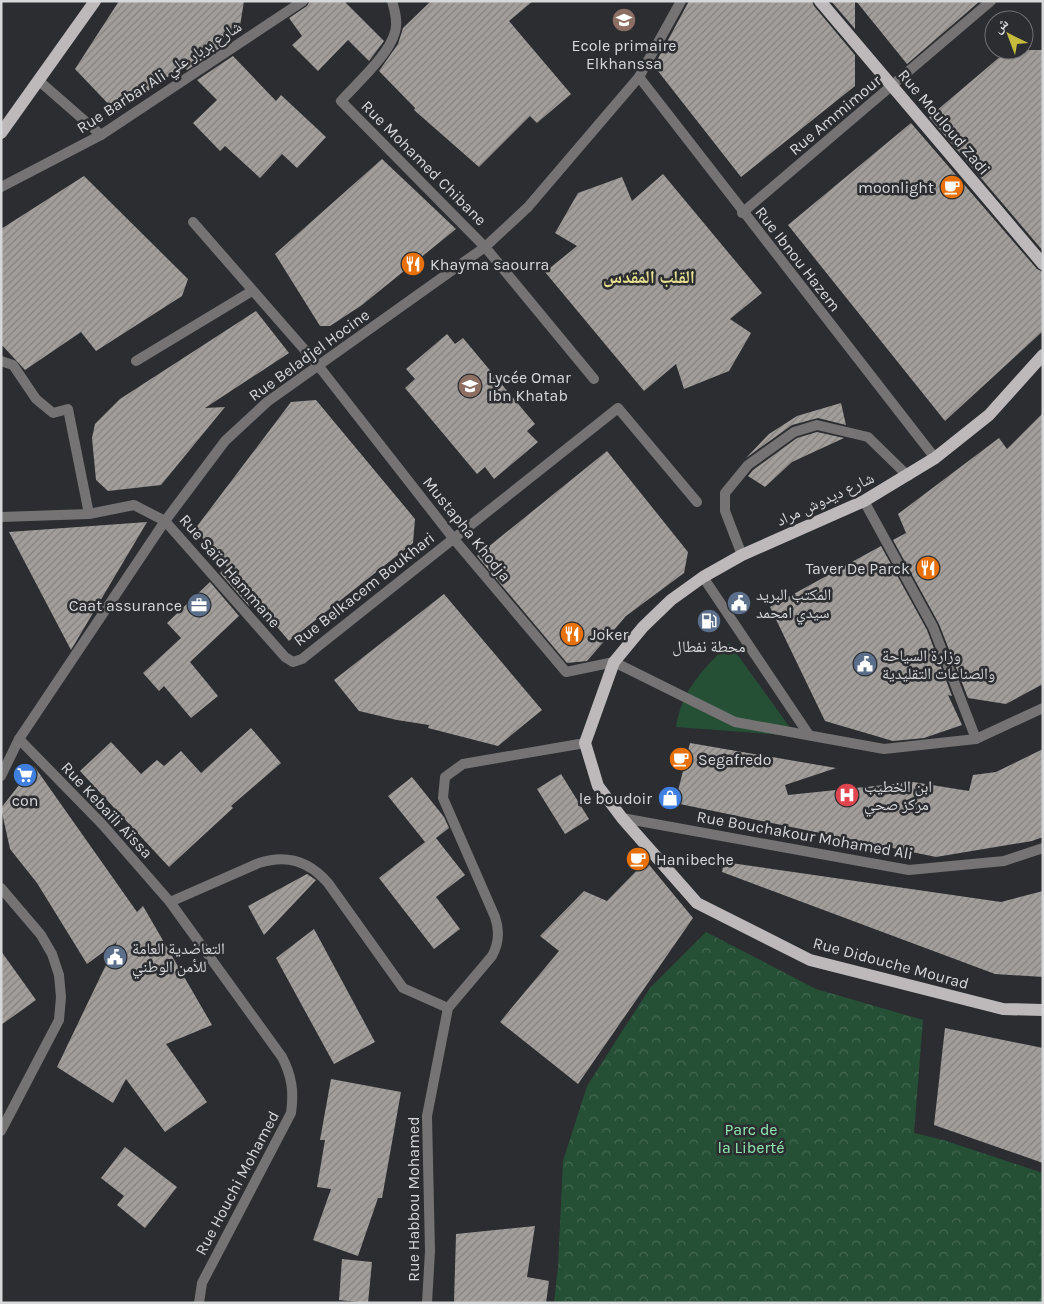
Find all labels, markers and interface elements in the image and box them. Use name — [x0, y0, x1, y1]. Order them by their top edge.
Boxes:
school or university icon: Ecole primaire Elkhanssa — [611, 7, 637, 33]
north arrow — [984, 10, 1034, 60]
text: ش — [989, 14, 1012, 37]
street label: Rue Barbar Ali شارع بربار علي — [73, 17, 247, 140]
place label: Ecole primaire Elkhanssa — [572, 36, 676, 73]
street label: Rue Mouloud Zadi — [894, 65, 994, 179]
street label: Rue Ammimour — [785, 71, 885, 159]
street label: Rue Mohamed Chibane — [357, 96, 491, 230]
cafe icon: moonlight — [939, 174, 965, 200]
place label: moonlight — [858, 178, 934, 197]
street label: Rue Ibnou Hazem — [751, 203, 845, 315]
restaurant icon: Khayma saourra — [400, 251, 426, 277]
place label: Khayma saourra — [430, 255, 549, 274]
district label: القلب المقدس — [603, 266, 695, 288]
street label: Rue Beladjel Hocine — [245, 305, 373, 405]
place label: Lycée Omar Ibn Khatab — [488, 368, 571, 405]
school or university icon: Lycée Omar Ibn Khatab — [457, 373, 483, 399]
street label: شارع ديدوش مراد — [773, 468, 877, 531]
street label: Mustapha Khodja — [419, 473, 515, 585]
street label: Rue Saïd Hammane — [176, 510, 284, 632]
street label: Rue Belkacem Boukhari — [290, 528, 438, 650]
restaurant icon: Taver De Parck — [915, 555, 941, 581]
place label: Taver De Parck — [805, 559, 910, 578]
place label: المكتب البريد سيدي امحمد — [756, 585, 831, 625]
public building icon: المكتب البريد سيدي امحمد — [726, 590, 752, 616]
office icon: Caat assurance — [186, 592, 212, 618]
place label: Caat assurance — [69, 596, 182, 615]
fuel station icon: محطة نفطال — [696, 608, 722, 634]
restaurant icon: Joker — [559, 621, 585, 647]
place label: Joker — [590, 625, 628, 644]
place label: محطة نفطال — [672, 637, 746, 657]
place label: وزارة السياحة والصناعات التقليدية — [882, 646, 995, 683]
public building icon: وزارة السياحة والصناعات التقليدية — [852, 651, 878, 677]
cafe icon: Segafredo — [668, 746, 694, 772]
place label: Segafredo — [698, 750, 771, 769]
street label: Rue Kebaïli Aïssa — [57, 758, 157, 862]
supermarket icon: con — [12, 762, 38, 788]
place label: ابن الخطيب مركز صحي — [864, 777, 932, 817]
hospital icon: ابن الخطيب مركز صحي — [834, 782, 860, 808]
shop icon: le boudoir — [657, 785, 683, 811]
place label: le boudoir — [579, 789, 652, 808]
place label: con — [12, 791, 38, 810]
street label: Rue Bouchakour Mohamed Ali — [695, 807, 915, 863]
cafe icon: Hanibeche — [625, 846, 651, 872]
place label: Hanibeche — [656, 850, 734, 869]
street label: Rue Didouche Mourad — [811, 933, 971, 993]
place label: التعاضدية العامة للأمن الوطني — [132, 939, 225, 979]
public building icon: التعاضدية العامة للأمن الوطني — [102, 944, 128, 970]
street label: Rue Houchi Mohamed — [191, 1108, 283, 1258]
street label: Rue Habbou Mohamed — [404, 1116, 423, 1282]
park label: Parc de la Liberté — [717, 1120, 785, 1157]

